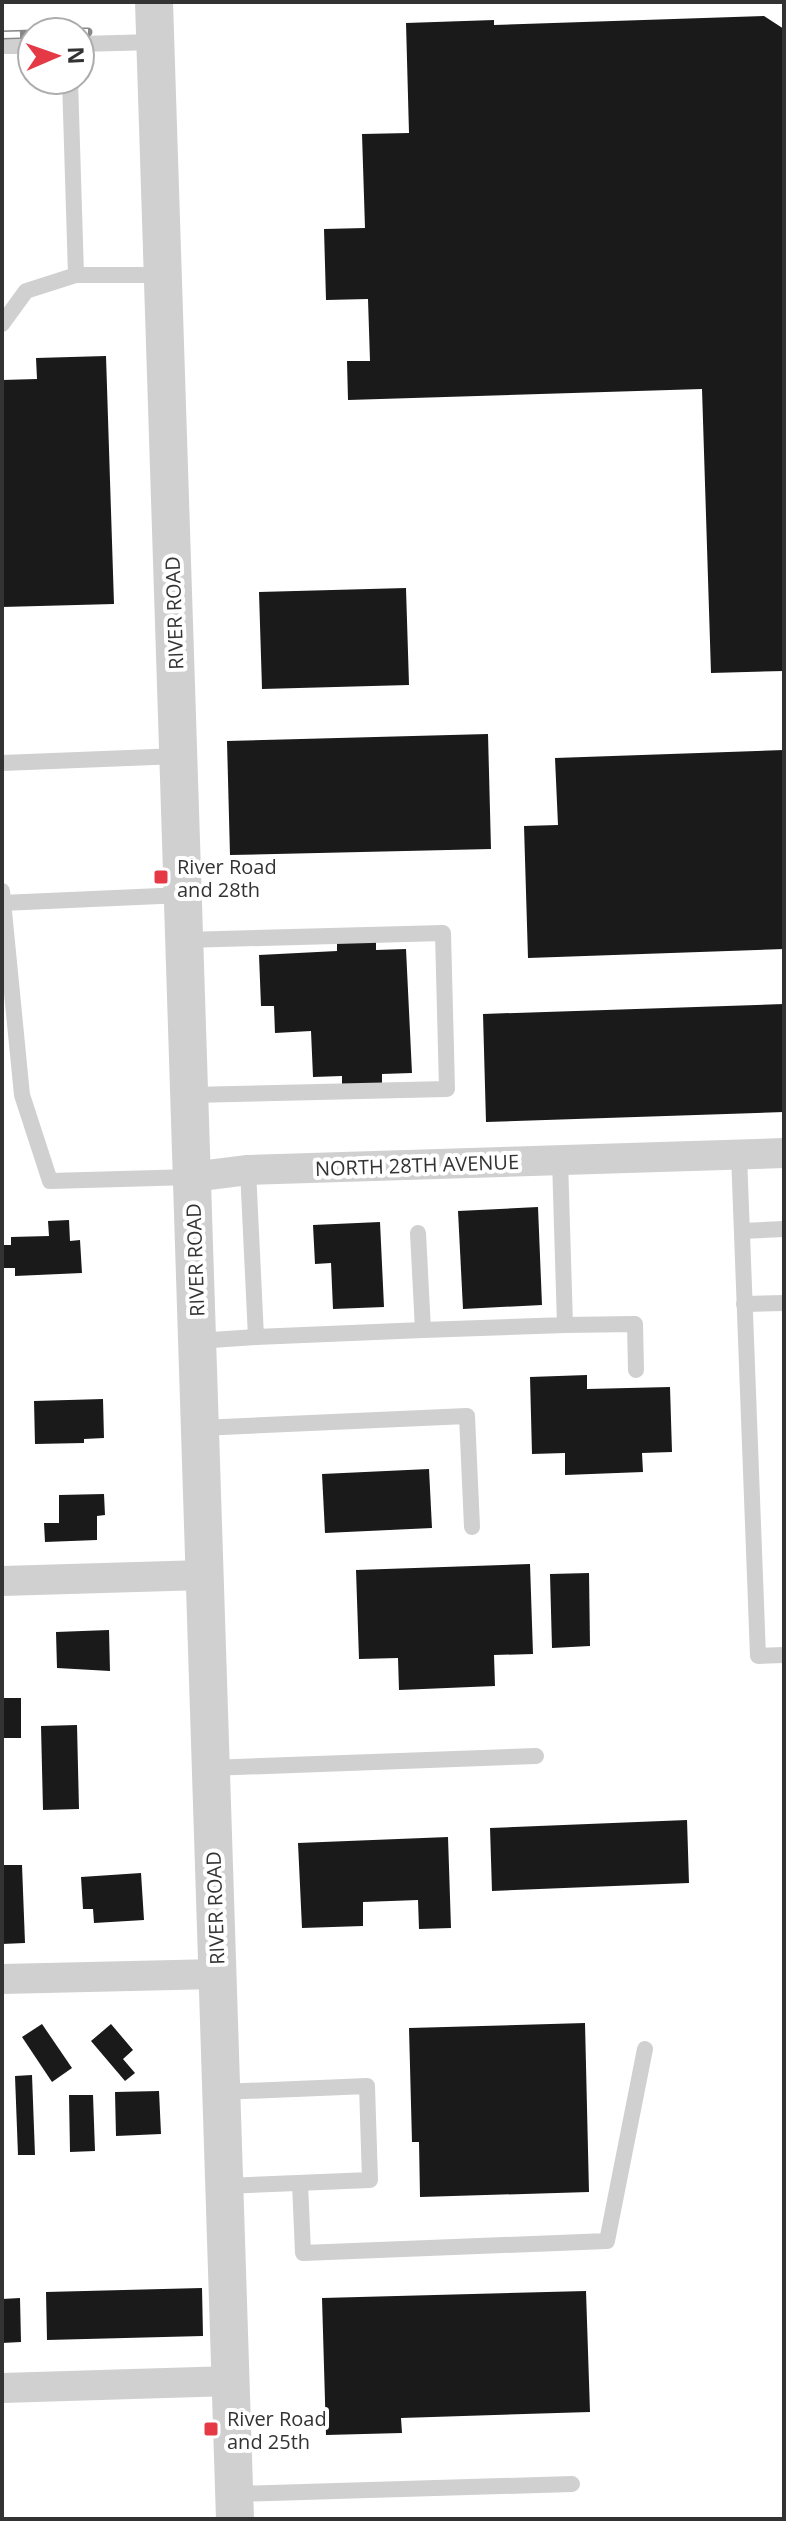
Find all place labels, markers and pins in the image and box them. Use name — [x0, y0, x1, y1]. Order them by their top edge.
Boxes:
place label: River Road and 28th — [177, 853, 277, 903]
marker: River Road and 28th — [152, 868, 170, 886]
place label: River Road and 25th — [227, 2405, 327, 2455]
marker: River Road and 25th — [202, 2420, 220, 2438]

